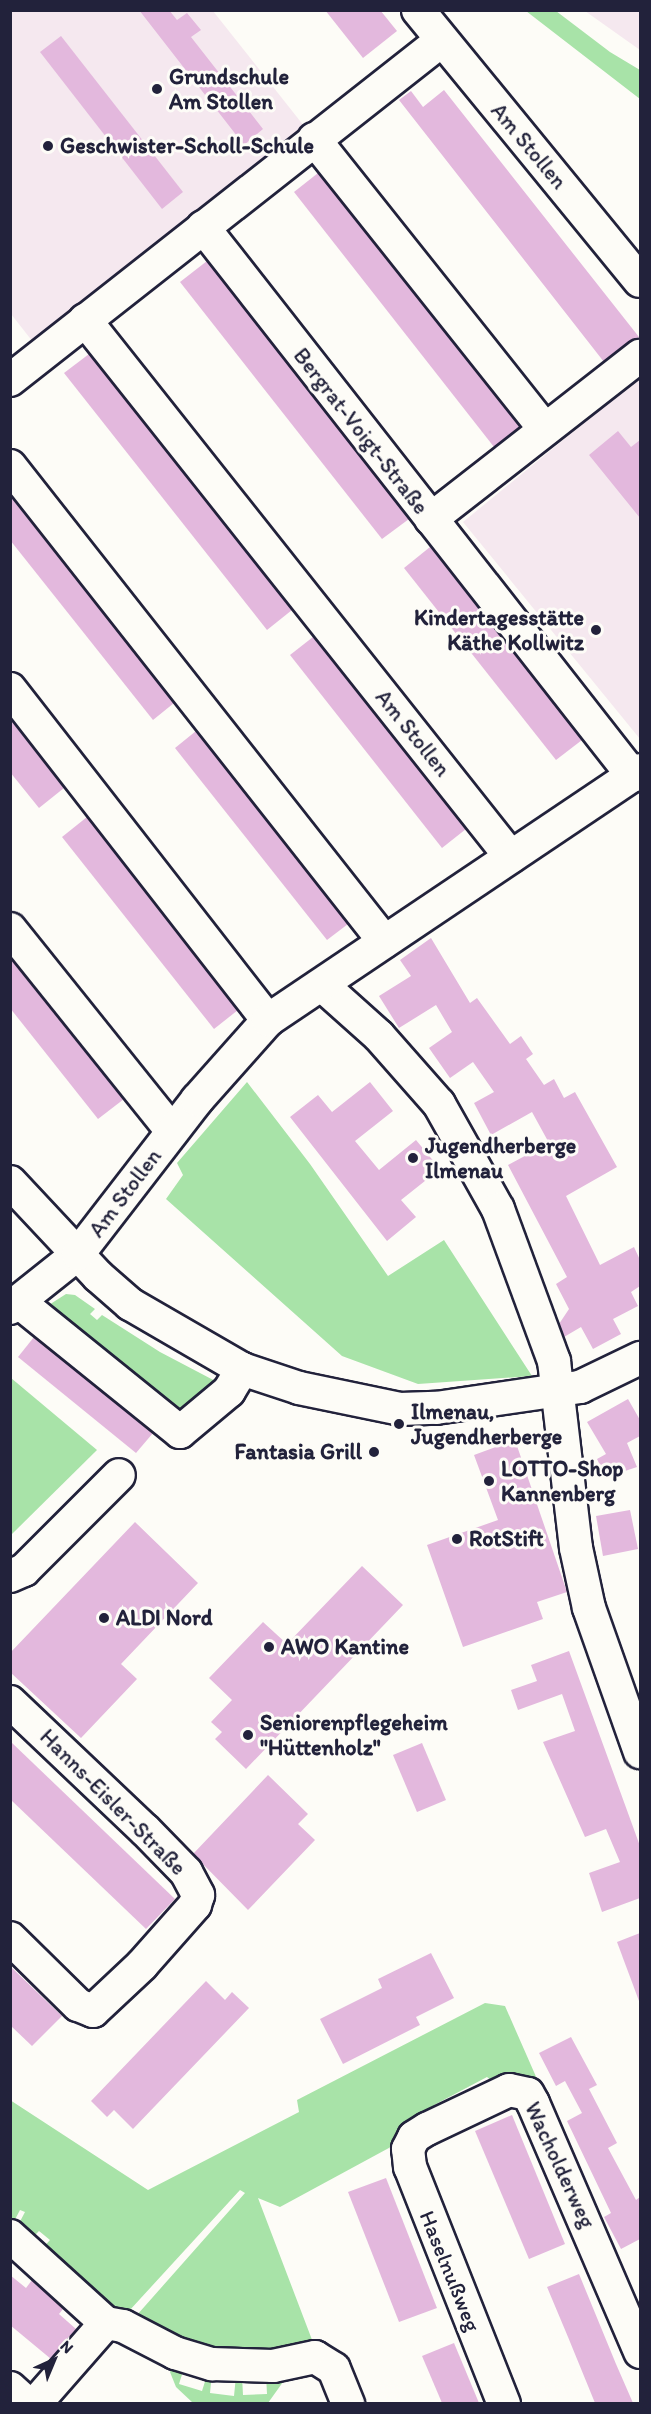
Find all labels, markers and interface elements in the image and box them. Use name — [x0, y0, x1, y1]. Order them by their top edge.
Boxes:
place label: Grundschule Am Stollen — [169, 63, 289, 114]
marker: Grundschule Am Stollen — [150, 82, 164, 96]
street label: Am Stollen — [485, 97, 573, 195]
place label: Geschwister-Scholl-Schule — [60, 133, 314, 159]
marker: Geschwister-Scholl-Schule — [41, 139, 55, 153]
street label: Bergrat-Voigt-Straße — [288, 343, 434, 519]
place label: Kindertagesstätte Käthe Kollwitz — [414, 604, 584, 656]
marker: Kindertagesstätte Käthe Kollwitz — [589, 623, 603, 637]
street label: Am Stollen — [370, 684, 456, 782]
place label: Jugendherberge Ilmenau — [425, 1132, 576, 1184]
street label: Am Stollen — [83, 1143, 167, 1243]
marker: Jugendherberge Ilmenau — [406, 1151, 420, 1165]
place label: Ilmenau, Jugendherberge — [411, 1398, 562, 1450]
marker: Ilmenau, Jugendherberge — [392, 1417, 406, 1431]
place label: Fantasia Grill — [235, 1439, 362, 1465]
marker: Fantasia Grill — [367, 1445, 381, 1459]
place label: LOTTO-Shop Kannenberg — [501, 1455, 623, 1506]
marker: LOTTO-Shop Kannenberg — [482, 1474, 496, 1488]
place label: RotStift — [469, 1526, 544, 1552]
marker: RotStift — [450, 1532, 464, 1546]
place label: ALDI Nord — [116, 1605, 212, 1631]
marker: ALDI Nord — [97, 1611, 111, 1625]
place label: AWO Kantine — [281, 1634, 409, 1660]
marker: AWO Kantine — [262, 1640, 276, 1654]
place label: Seniorenpflegeheim "Hüttenholz" — [260, 1709, 448, 1760]
street label: Hanns-Eisler-Straße — [34, 1723, 192, 1881]
marker: Seniorenpflegeheim "Hüttenholz" — [241, 1728, 255, 1742]
street label: Wacholderweg — [519, 2098, 601, 2232]
street label: Haselnußweg — [414, 2207, 486, 2335]
north arrow — [24, 2330, 84, 2390]
text: N — [56, 2336, 77, 2357]

